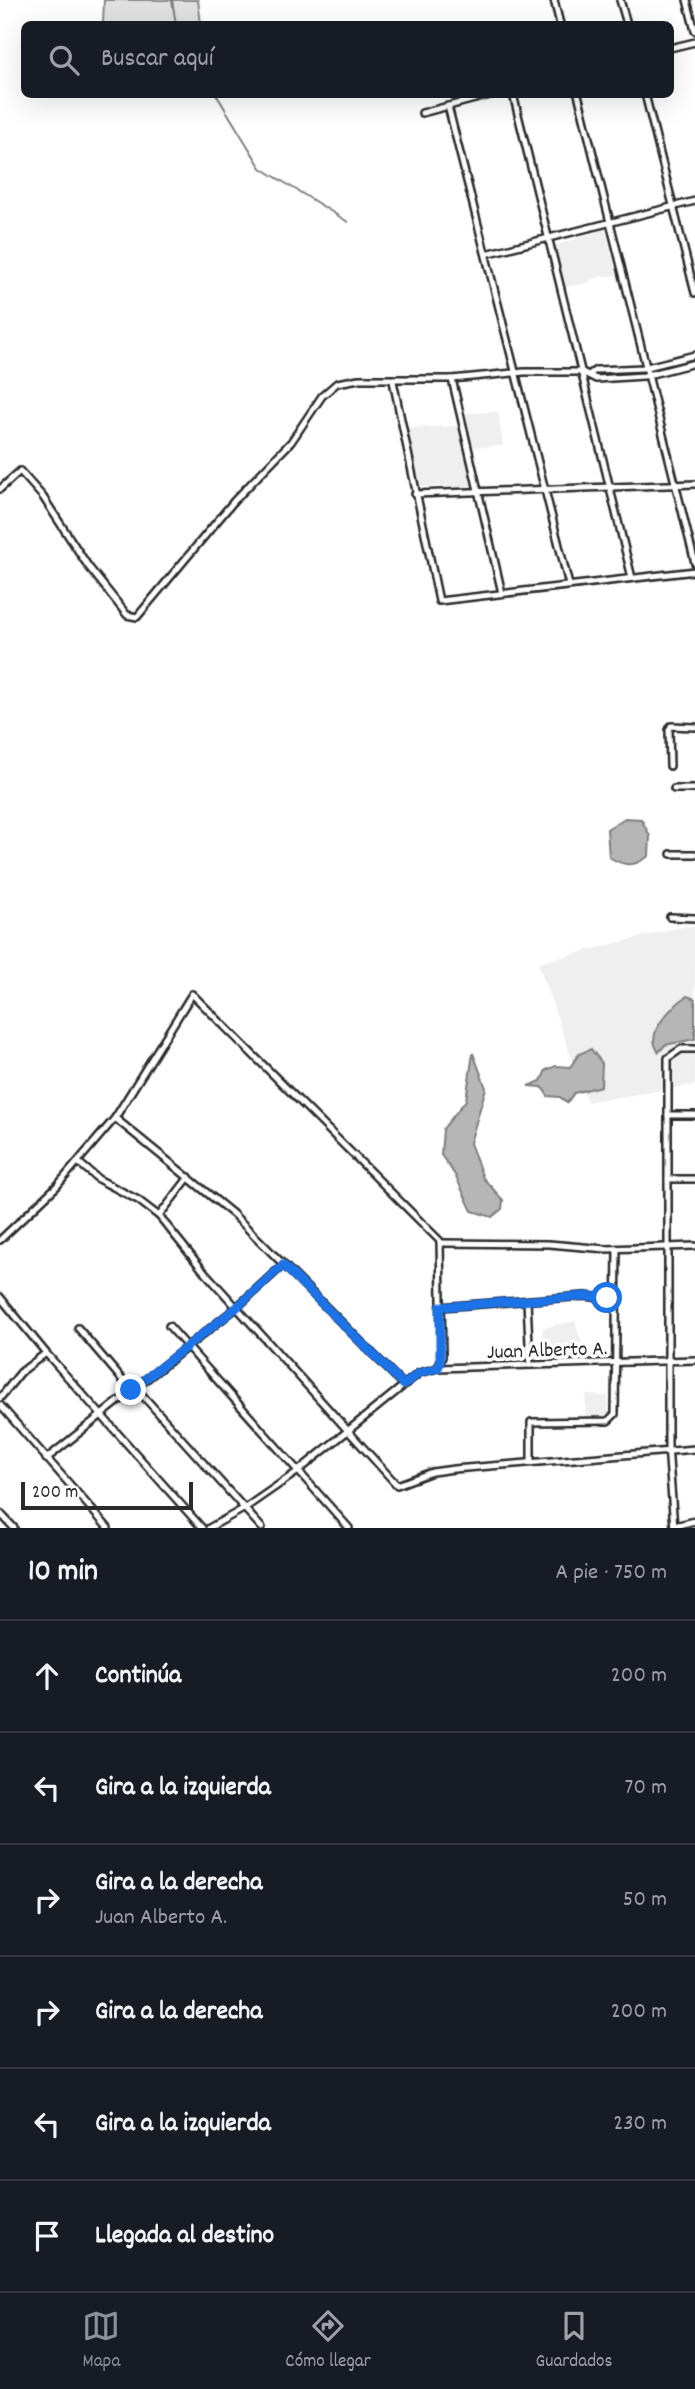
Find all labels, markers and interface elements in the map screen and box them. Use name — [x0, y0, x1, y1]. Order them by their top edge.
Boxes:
search box — [21, 21, 674, 98]
icon: search — [45, 41, 83, 79]
text: Buscar aquí — [101, 41, 213, 78]
route start — [591, 1282, 622, 1313]
street label: Juan Alberto A. — [486, 1335, 608, 1369]
route end — [115, 1374, 146, 1405]
scale bar — [21, 1479, 192, 1511]
text: 200 m — [32, 1480, 78, 1507]
text: 10 min — [28, 1552, 98, 1595]
text: A pie · 750 m — [555, 1557, 667, 1590]
icon: ahead — [28, 1657, 66, 1695]
text: Continúa — [95, 1658, 181, 1695]
text: 200 m — [611, 1660, 667, 1693]
icon: left — [28, 1769, 66, 1807]
text: Gira a la izquierda — [95, 1770, 271, 1807]
text: 70 m — [625, 1772, 667, 1805]
text: Gira a la derecha — [95, 1865, 262, 1902]
icon: right — [28, 1881, 66, 1919]
text: 50 m — [623, 1884, 667, 1917]
text: Juan Alberto A. — [95, 1902, 227, 1935]
icon: right — [28, 1993, 66, 2031]
text: Gira a la derecha — [95, 1994, 262, 2031]
text: 200 m — [611, 1996, 667, 2029]
icon: left — [28, 2105, 66, 2143]
text: Gira a la izquierda — [95, 2106, 271, 2143]
text: 230 m — [613, 2108, 667, 2141]
icon: arrive — [28, 2217, 66, 2255]
text: Llegada al destino — [95, 2218, 274, 2255]
tab: Mapa — [82, 2307, 120, 2376]
tab: Cómo llegar — [285, 2307, 371, 2376]
tab: Guardados — [536, 2307, 613, 2376]

